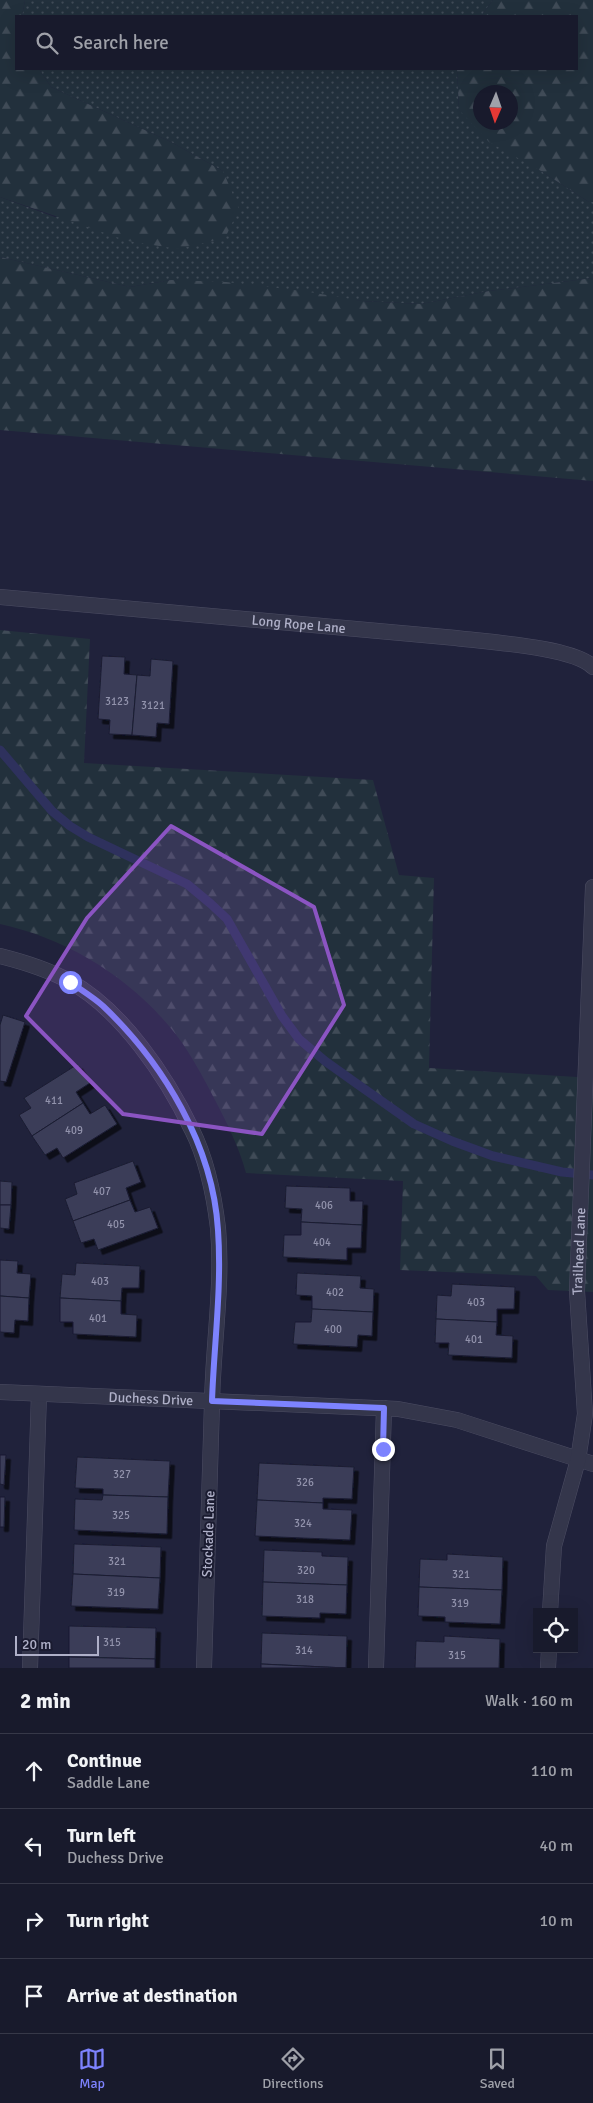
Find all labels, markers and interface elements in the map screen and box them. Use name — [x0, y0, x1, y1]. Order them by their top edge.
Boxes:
search box — [15, 15, 578, 70]
icon: search — [33, 29, 61, 57]
text: Search here — [73, 31, 169, 55]
north arrow — [473, 85, 518, 130]
street label: Long Rope Lane — [251, 612, 347, 637]
house number: 3123 — [105, 695, 129, 708]
house number: 3121 — [141, 699, 165, 712]
route start — [59, 971, 82, 994]
house number: 411 — [45, 1094, 63, 1107]
house number: 409 — [65, 1124, 83, 1137]
house number: 407 — [93, 1185, 111, 1198]
house number: 406 — [315, 1199, 333, 1212]
street label: Trailhead Lane — [569, 1207, 589, 1295]
house number: 405 — [107, 1218, 125, 1231]
house number: 404 — [313, 1236, 331, 1249]
house number: 403 — [91, 1275, 109, 1288]
house number: 402 — [326, 1286, 344, 1299]
house number: 403 — [467, 1296, 485, 1309]
house number: 401 — [89, 1312, 107, 1325]
house number: 400 — [324, 1323, 342, 1336]
house number: 401 — [465, 1333, 483, 1346]
street label: Duchess Drive — [108, 1389, 193, 1409]
route end — [372, 1438, 395, 1461]
house number: 327 — [113, 1468, 131, 1481]
house number: 326 — [296, 1476, 314, 1489]
street label: Stockade Lane — [198, 1490, 219, 1578]
house number: 325 — [112, 1509, 130, 1522]
house number: 324 — [294, 1517, 312, 1530]
house number: 321 — [108, 1555, 126, 1568]
house number: 320 — [297, 1564, 315, 1577]
house number: 321 — [452, 1568, 470, 1581]
house number: 319 — [107, 1586, 125, 1599]
house number: 318 — [296, 1593, 314, 1606]
house number: 319 — [451, 1597, 469, 1610]
map controls — [533, 1608, 578, 1653]
button: locate — [533, 1608, 578, 1653]
scale bar — [15, 1633, 99, 1656]
text: 20 m — [22, 1636, 51, 1653]
house number: 315 — [103, 1636, 121, 1649]
house number: 314 — [295, 1644, 313, 1657]
house number: 315 — [448, 1649, 466, 1662]
text: 2 min — [20, 1688, 71, 1714]
text: Walk · 160 m — [485, 1691, 573, 1711]
text: Continue — [67, 1749, 142, 1773]
icon: ahead — [20, 1757, 48, 1785]
text: 110 m — [531, 1761, 573, 1781]
text: Saddle Lane — [67, 1773, 150, 1793]
text: Turn left — [67, 1824, 136, 1848]
icon: left — [20, 1832, 48, 1860]
text: 40 m — [539, 1836, 573, 1856]
text: Duchess Drive — [67, 1848, 164, 1868]
icon: right — [20, 1907, 48, 1935]
text: Turn right — [67, 1909, 149, 1933]
text: 10 m — [539, 1911, 573, 1931]
icon: arrive — [20, 1982, 48, 2010]
text: Arrive at destination — [67, 1984, 238, 2008]
tab: Map — [78, 2045, 106, 2092]
tab: Directions — [262, 2045, 323, 2092]
tab: Saved — [480, 2045, 515, 2092]

